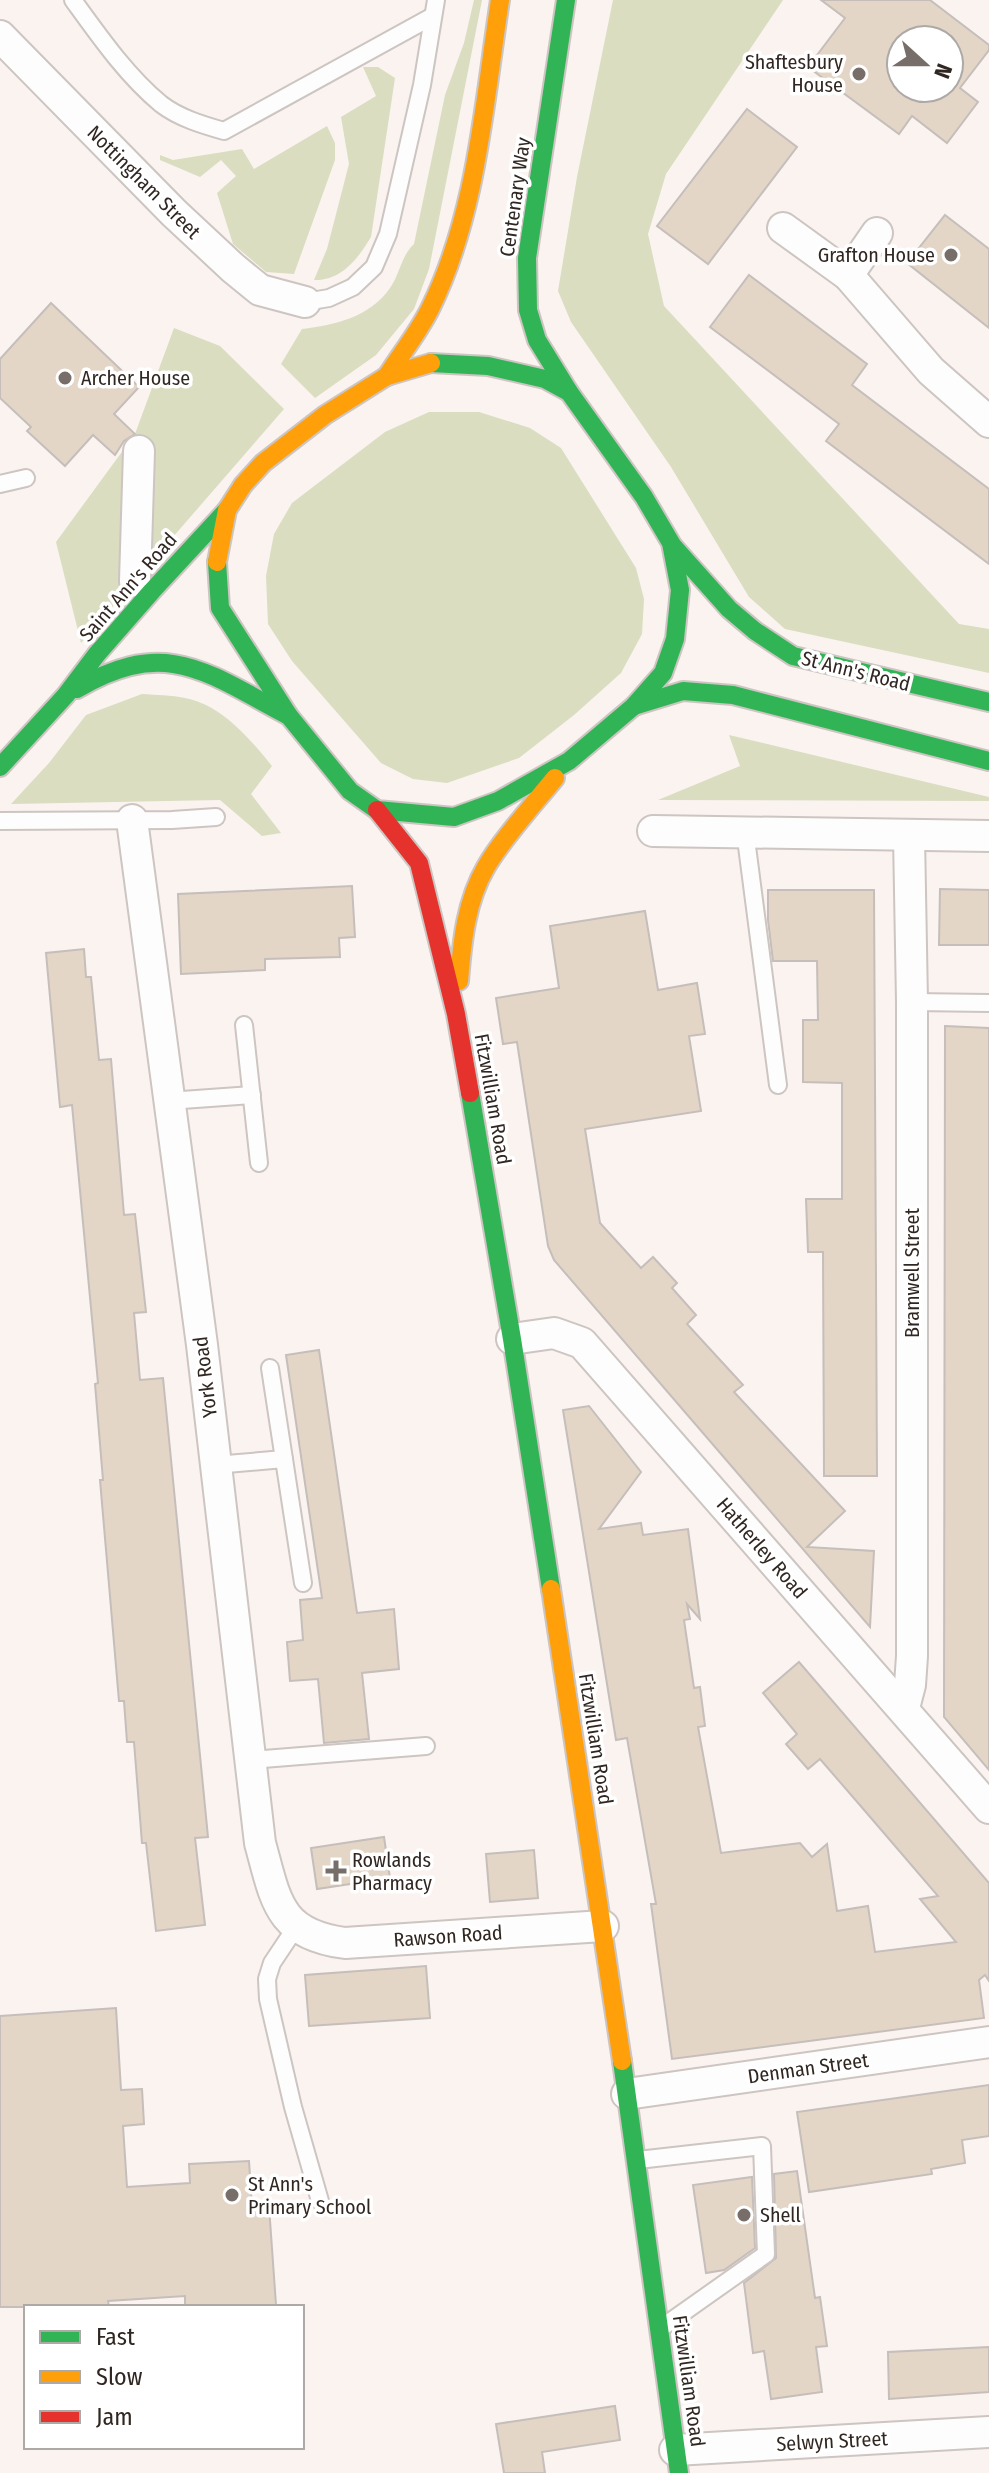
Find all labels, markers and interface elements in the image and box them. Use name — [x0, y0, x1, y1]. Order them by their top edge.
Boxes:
north arrow — [885, 24, 965, 104]
place label: Shaftesbury House — [745, 50, 843, 97]
text: N — [928, 60, 958, 82]
marker: Shaftesbury House — [850, 65, 868, 83]
street label: Nottingham Street — [82, 120, 206, 244]
street label: Centenary Way — [495, 136, 535, 258]
place label: Grafton House — [818, 243, 935, 267]
marker: Grafton House — [942, 246, 960, 264]
place label: Archer House — [81, 366, 190, 390]
marker: Archer House — [56, 369, 74, 387]
street label: Saint Ann's Road — [74, 528, 182, 646]
street label: St Ann's Road — [799, 646, 913, 696]
street label: Fitzwilliam Road — [470, 1032, 516, 1166]
street label: Bramwell Street — [900, 1208, 924, 1338]
street label: York Road — [188, 1335, 222, 1419]
street label: Hatherley Road — [712, 1493, 812, 1603]
street label: Fitzwilliam Road — [574, 1672, 618, 1806]
place label: Rowlands Pharmacy — [352, 1848, 432, 1895]
marker: Rowlands Pharmacy — [327, 1862, 345, 1880]
street label: Rawson Road — [393, 1920, 503, 1952]
street label: Denman Street — [746, 2048, 870, 2088]
place label: St Ann's Primary School — [248, 2172, 371, 2219]
marker: St Ann's Primary School — [223, 2186, 241, 2204]
place label: Shell — [760, 2203, 801, 2227]
marker: Shell — [735, 2206, 753, 2224]
legend — [24, 2305, 304, 2449]
street label: Fitzwilliam Road — [668, 2314, 710, 2448]
text: Fast — [96, 2323, 135, 2351]
text: Slow — [96, 2363, 143, 2391]
text: Jam — [96, 2403, 133, 2431]
street label: Selwyn Street — [776, 2426, 889, 2456]

